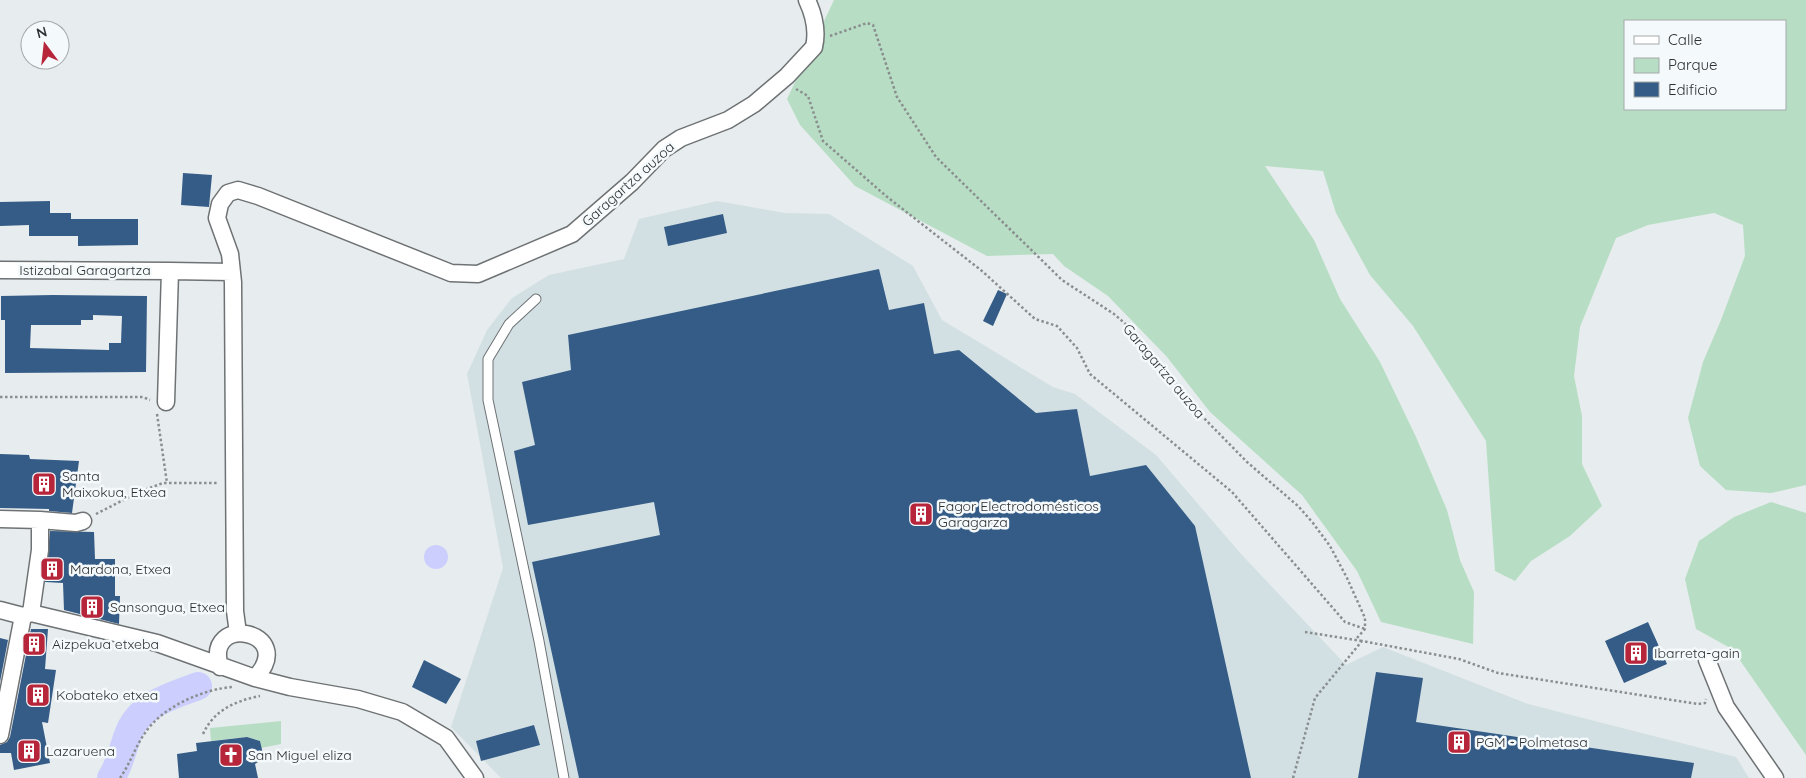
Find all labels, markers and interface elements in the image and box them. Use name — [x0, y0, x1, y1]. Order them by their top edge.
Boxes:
north arrow — [20, 20, 70, 70]
legend — [1624, 20, 1786, 110]
text: N — [34, 22, 49, 42]
text: Calle — [1668, 30, 1702, 49]
text: Parque — [1668, 55, 1718, 74]
text: Edificio — [1668, 80, 1717, 99]
street label: Garagartza auzoa — [578, 138, 678, 230]
street label: Istizabal Garagartza — [19, 261, 151, 279]
street label: Garagartza auzoa — [1119, 320, 1209, 422]
place label: Santa Maixokua, Etxea — [62, 467, 166, 501]
building icon: Santa Maixokua, Etxea — [31, 471, 57, 497]
place label: Fagor Electrodomésticos Garagarza — [938, 497, 1099, 531]
building icon: Fagor Electrodomésticos Garagarza — [908, 501, 934, 527]
building icon: Mardona, Etxea — [39, 556, 65, 582]
place label: Mardona, Etxea — [70, 560, 171, 578]
building icon: Sansongua, Etxea — [79, 594, 105, 620]
place label: Sansongua, Etxea — [110, 598, 225, 616]
building icon: Aizpekua etxeba — [21, 631, 47, 657]
place label: Aizpekua etxeba — [52, 635, 159, 653]
building icon: Ibarreta-gain — [1623, 640, 1649, 666]
place label: Ibarreta-gain — [1654, 644, 1740, 662]
building icon: Kobateko etxea — [25, 682, 51, 708]
place label: Kobateko etxea — [56, 686, 158, 704]
building icon: PGM - Polmetasa — [1446, 729, 1472, 755]
place label: PGM - Polmetasa — [1476, 733, 1588, 751]
building icon: Lazaruena — [16, 738, 42, 764]
place label: Lazaruena — [46, 742, 115, 760]
church icon: San Miguel eliza — [218, 742, 244, 768]
place label: San Miguel eliza — [248, 746, 352, 764]

